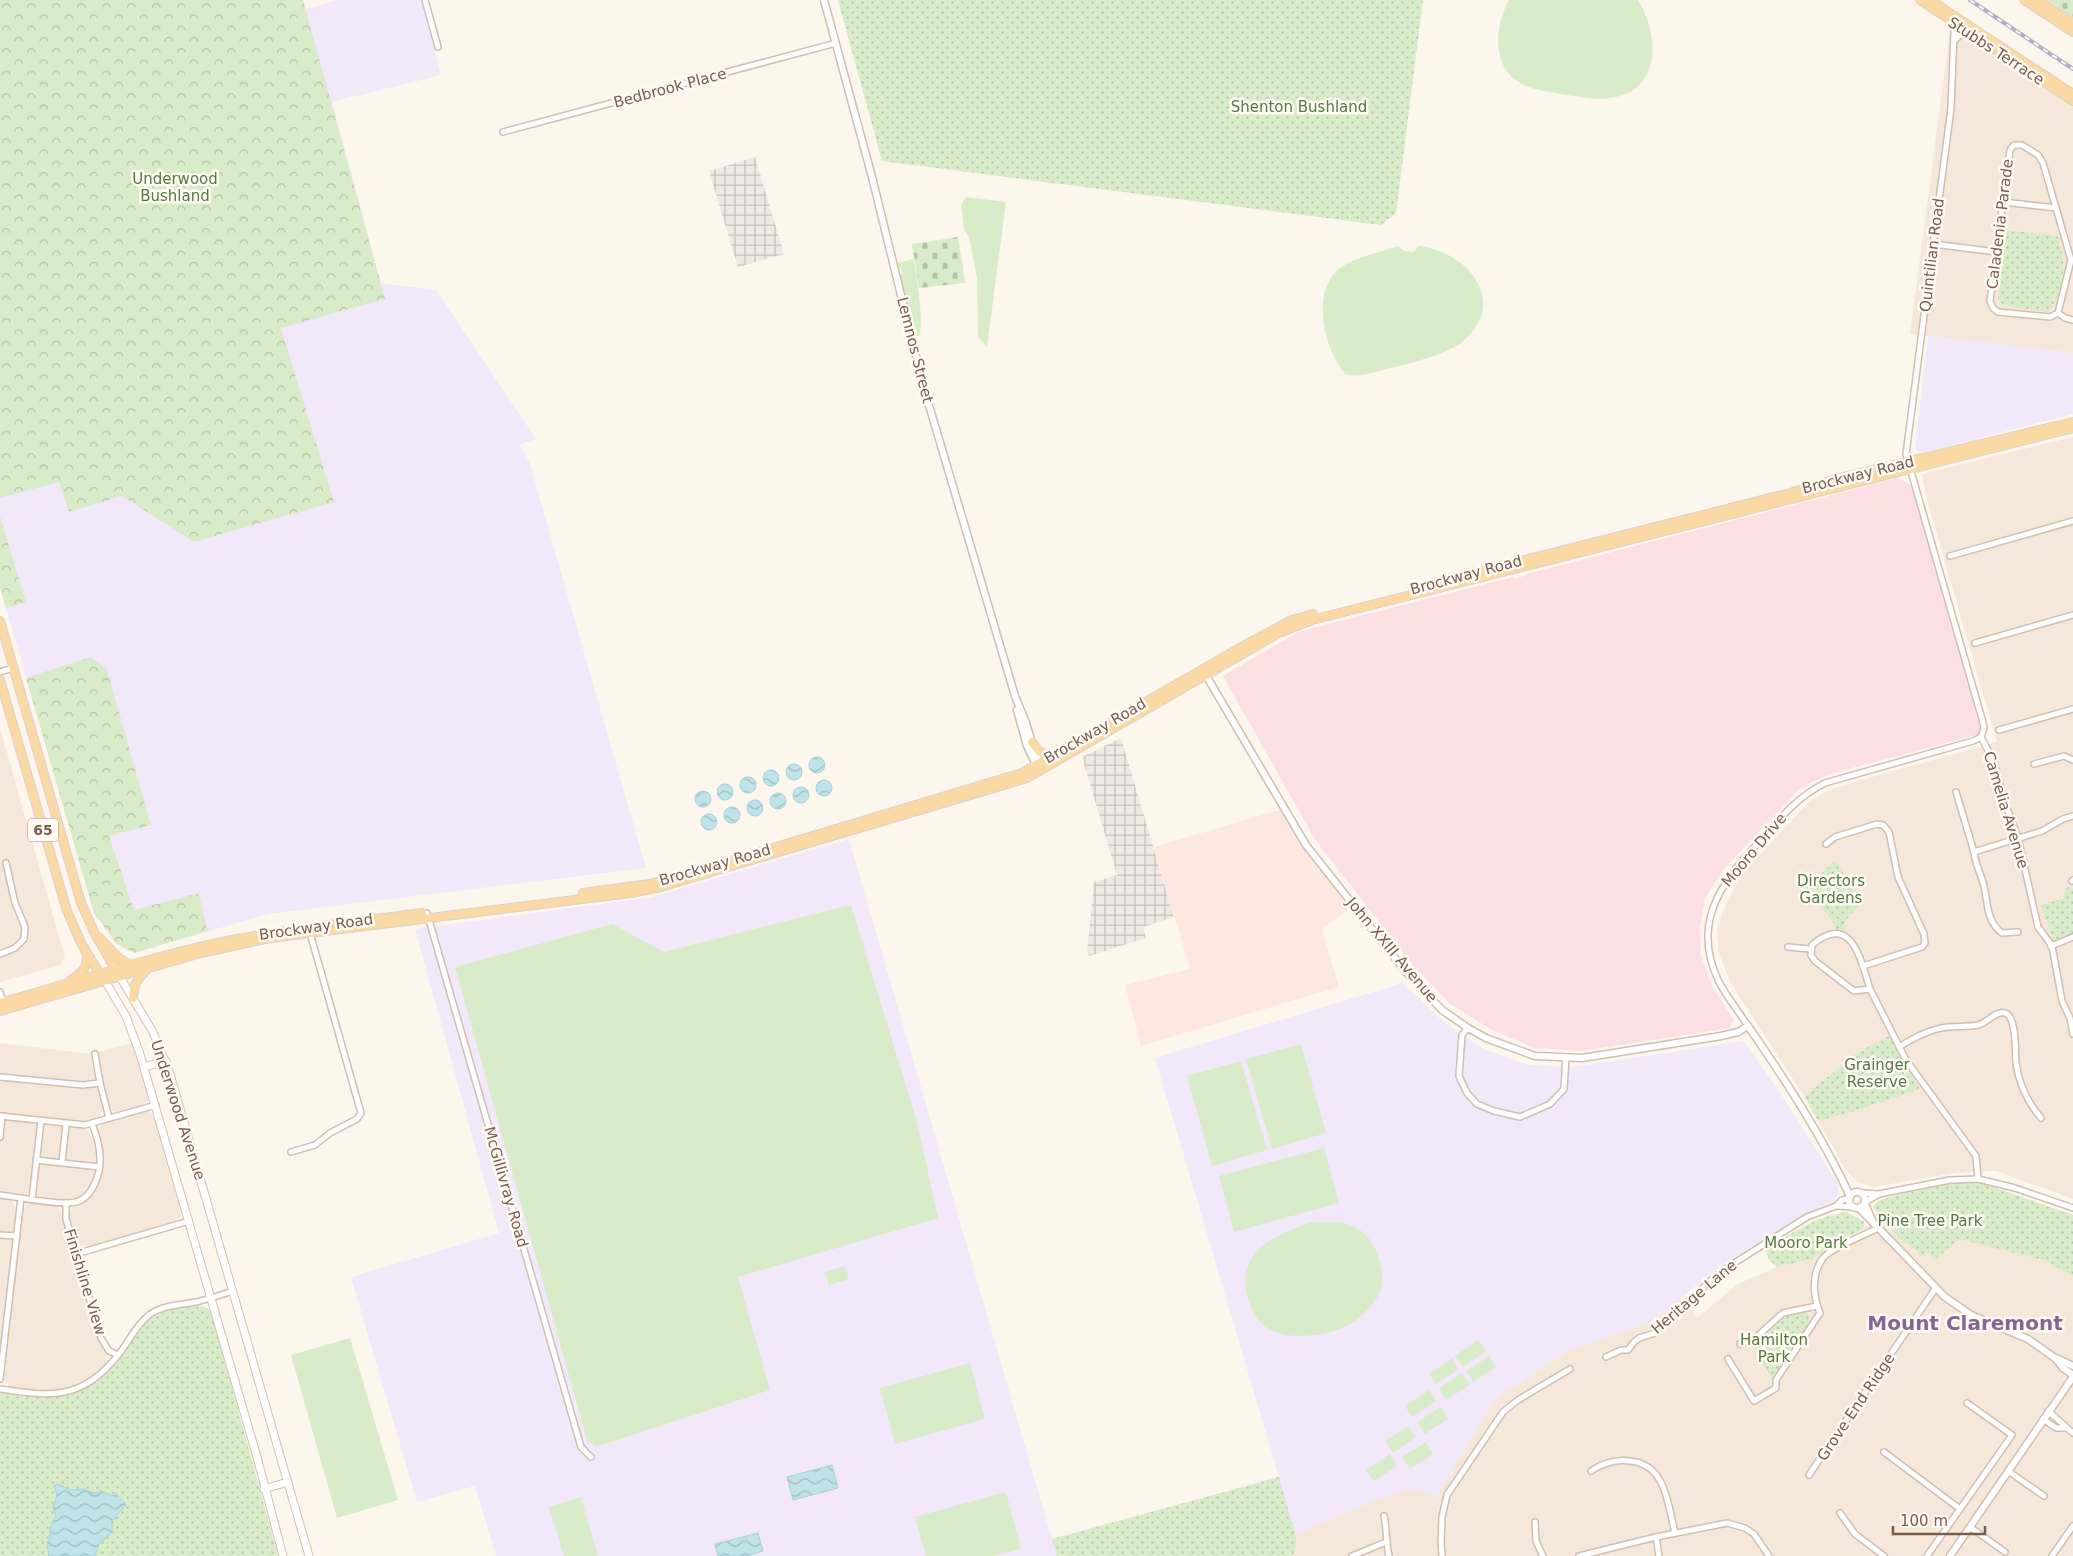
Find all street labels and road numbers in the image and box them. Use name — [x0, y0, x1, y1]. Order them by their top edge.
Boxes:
street label: Stubbs Terrace — [1944, 13, 2048, 89]
street label: Bedbrook Place — [612, 64, 728, 112]
street label: Caladenia Parade — [1983, 158, 2017, 290]
street label: Quintilian Road — [1916, 197, 1948, 313]
street label: Lemnos Street — [893, 295, 937, 405]
street label: Brockway Road — [1800, 452, 1916, 498]
street label: Brockway Road — [1408, 551, 1524, 599]
street label: Brockway Road — [1041, 694, 1149, 768]
street label: Camelia Avenue — [1980, 749, 2032, 871]
street label: Mooro Drive — [1718, 809, 1790, 891]
road number: 65 — [28, 818, 58, 842]
street label: Brockway Road — [657, 841, 773, 889]
street label: John XXIII Avenue — [1342, 893, 1441, 1006]
street label: Brockway Road — [258, 910, 374, 944]
street label: Underwood Avenue — [147, 1038, 209, 1182]
street label: McGillivray Road — [480, 1124, 532, 1250]
street label: Finishline View — [60, 1227, 110, 1337]
street label: Heritage Lane — [1648, 1256, 1740, 1338]
street label: Grove End Ridge — [1813, 1350, 1899, 1464]

